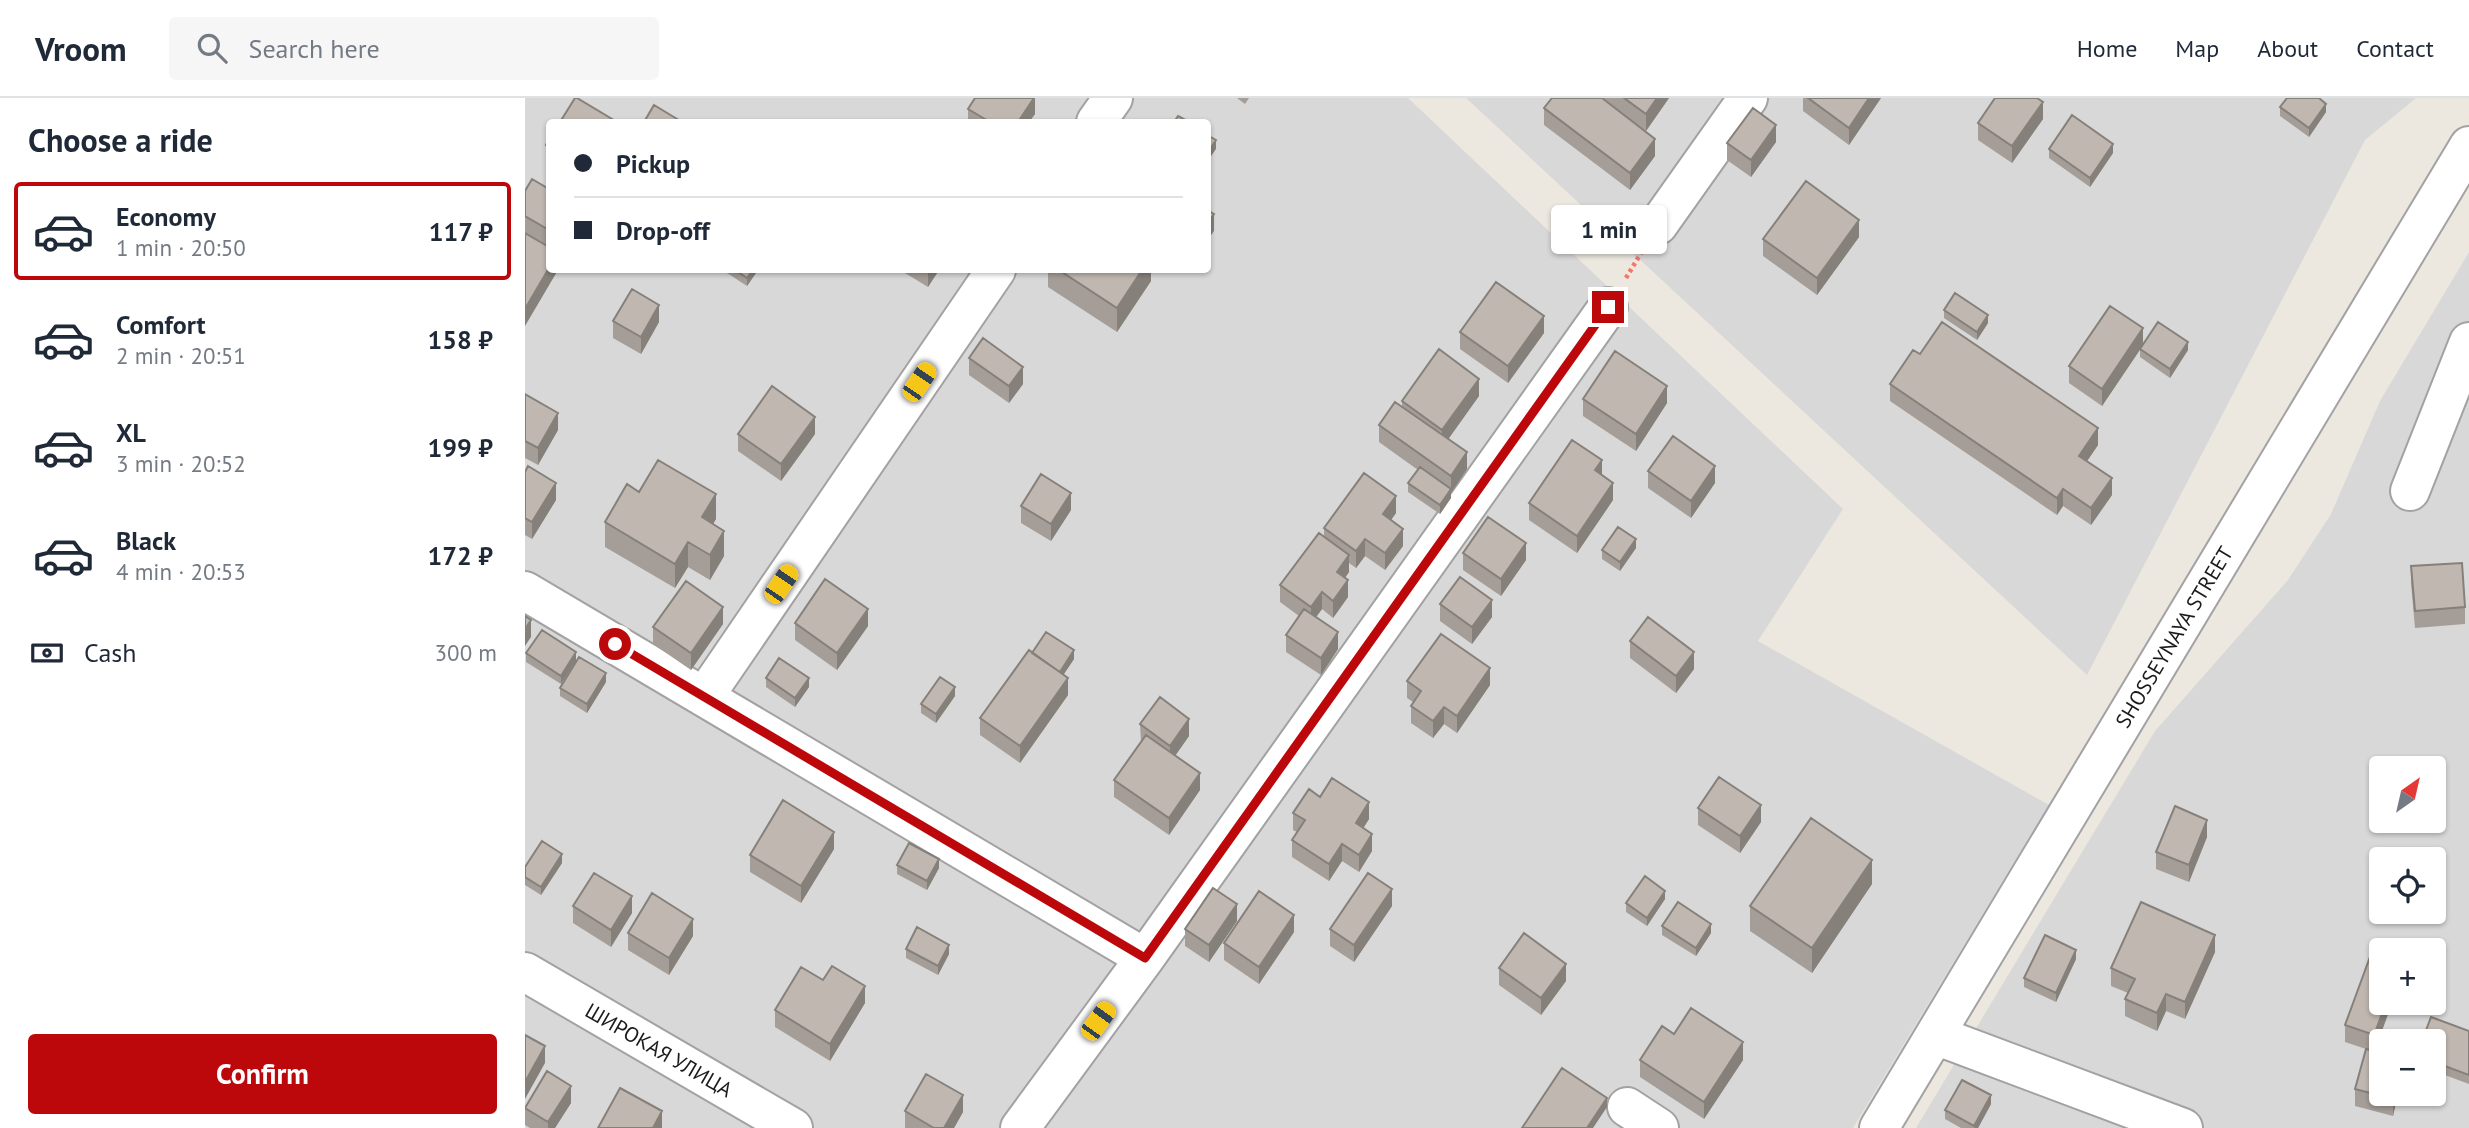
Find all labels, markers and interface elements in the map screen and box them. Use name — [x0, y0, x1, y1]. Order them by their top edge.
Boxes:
search box — [169, 17, 659, 80]
text: Vroom — [35, 27, 127, 70]
icon: search — [193, 29, 231, 67]
text: Search here — [249, 32, 380, 65]
text: Home — [2077, 33, 2137, 64]
text: Map — [2175, 33, 2219, 64]
text: About — [2257, 33, 2318, 64]
text: Contact — [2356, 33, 2434, 64]
text: Choose a ride — [28, 119, 213, 161]
text: Pickup — [616, 147, 690, 180]
icon: car — [32, 200, 95, 263]
text: Economy — [116, 200, 216, 233]
callout: 1 min — [1550, 206, 1666, 254]
text: Drop-off — [616, 214, 710, 247]
text: 117 ₽ — [429, 215, 493, 248]
text: 1 min — [1581, 215, 1637, 244]
text: 1 min · 20:50 — [116, 233, 246, 262]
route end — [1592, 291, 1624, 323]
icon: car — [32, 308, 95, 371]
text: Comfort — [116, 308, 206, 341]
text: 158 ₽ — [427, 323, 493, 356]
text: 2 min · 20:51 — [116, 341, 246, 370]
car — [899, 359, 940, 405]
icon: car — [32, 416, 95, 479]
text: XL — [116, 416, 146, 449]
text: 199 ₽ — [427, 431, 493, 464]
text: 3 min · 20:52 — [116, 449, 246, 478]
icon: car — [32, 524, 95, 587]
text: Black — [116, 524, 176, 557]
text: 172 ₽ — [427, 539, 493, 572]
street label: SHOSSEYNAYA STREET — [2109, 541, 2239, 733]
text: 4 min · 20:53 — [116, 557, 246, 586]
car — [761, 561, 802, 607]
route start — [599, 628, 631, 660]
icon: cash — [28, 634, 66, 672]
text: Cash — [84, 636, 136, 669]
text: 300 m — [435, 638, 497, 667]
north arrow — [2369, 756, 2447, 833]
map controls — [2369, 756, 2446, 1106]
button: locate — [2369, 847, 2446, 924]
button: + — [2369, 938, 2446, 1015]
street label: ШИРОКАЯ УЛИЦА — [581, 997, 738, 1103]
car — [1078, 998, 1119, 1044]
button: − — [2369, 1029, 2446, 1106]
button: Confirm — [28, 1034, 497, 1114]

